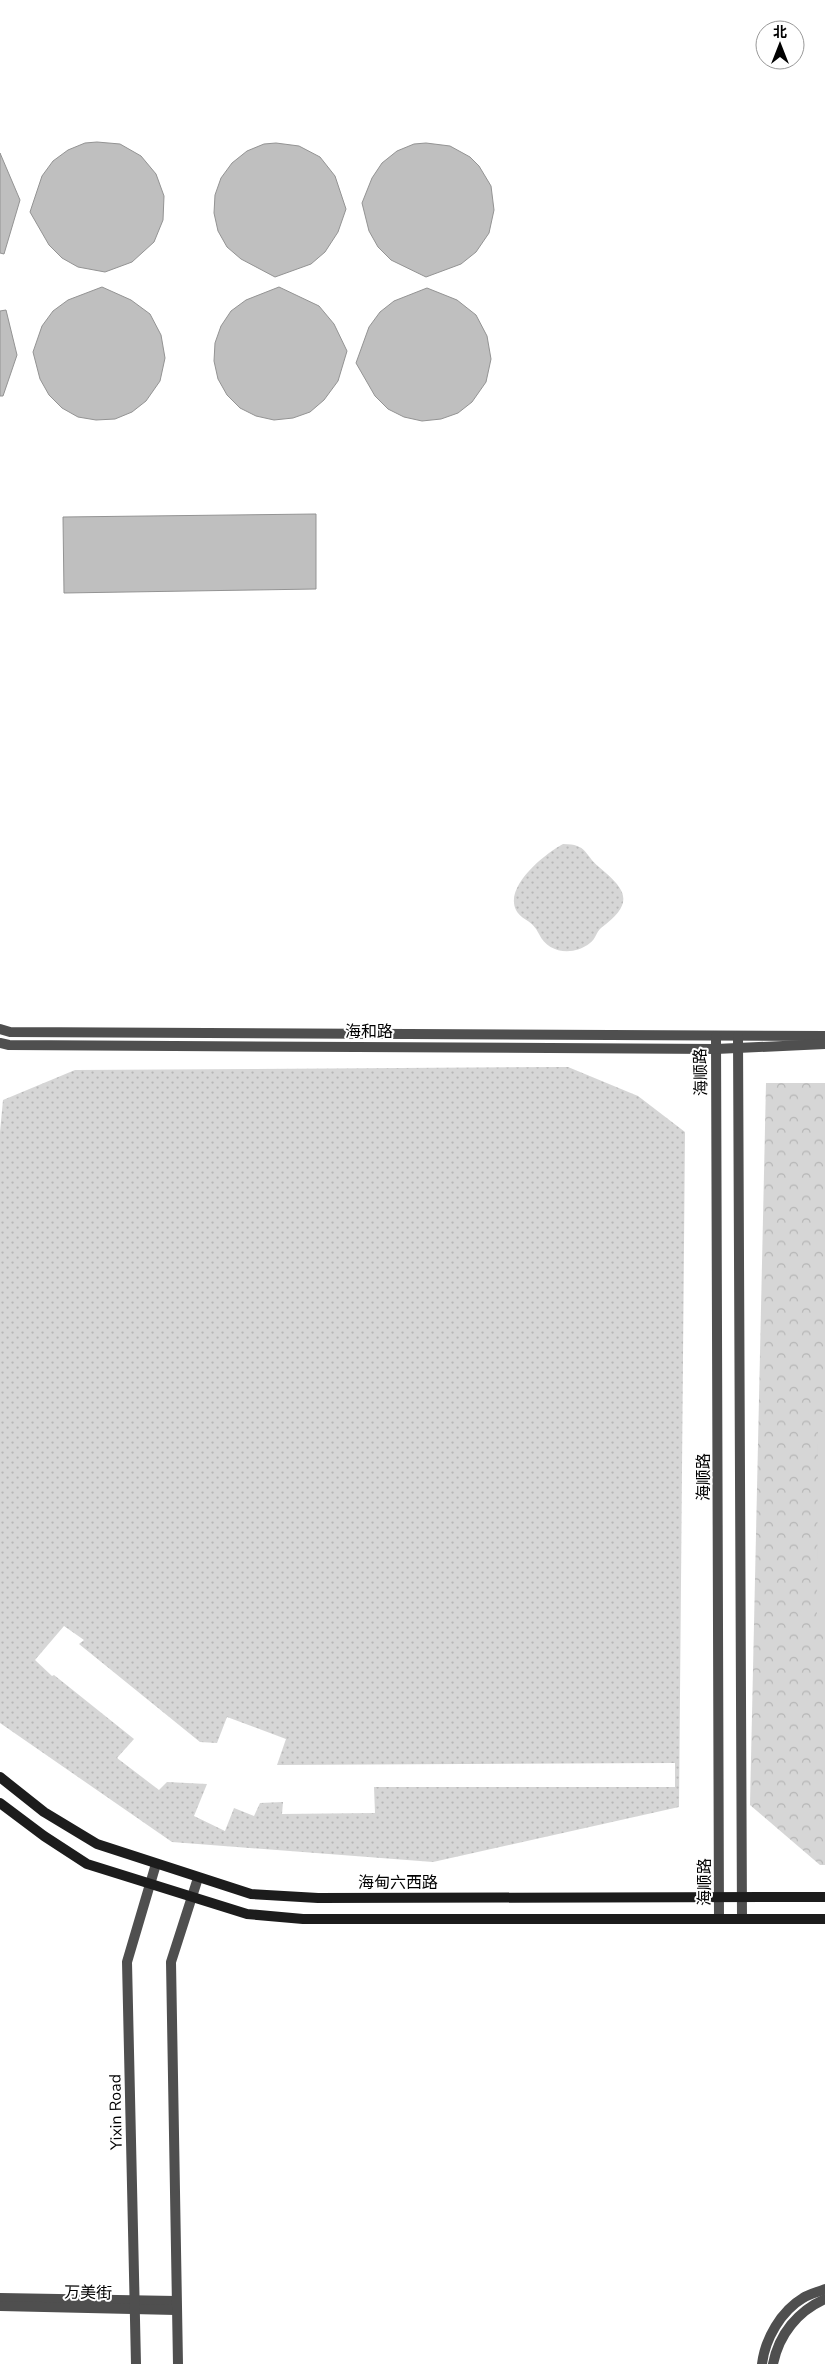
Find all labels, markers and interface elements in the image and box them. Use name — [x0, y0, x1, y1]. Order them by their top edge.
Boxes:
north arrow — [755, 20, 805, 70]
text: 北 — [773, 23, 787, 42]
street label: 海和路 — [345, 1021, 393, 1043]
street label: 海顺路 — [690, 1048, 712, 1096]
street label: 海顺路 — [693, 1453, 715, 1501]
street label: 海顺路 — [694, 1858, 716, 1906]
street label: 海甸六西路 — [358, 1872, 438, 1894]
street label: Yixin Road — [104, 2074, 128, 2151]
street label: 万美街 — [64, 2282, 112, 2304]

